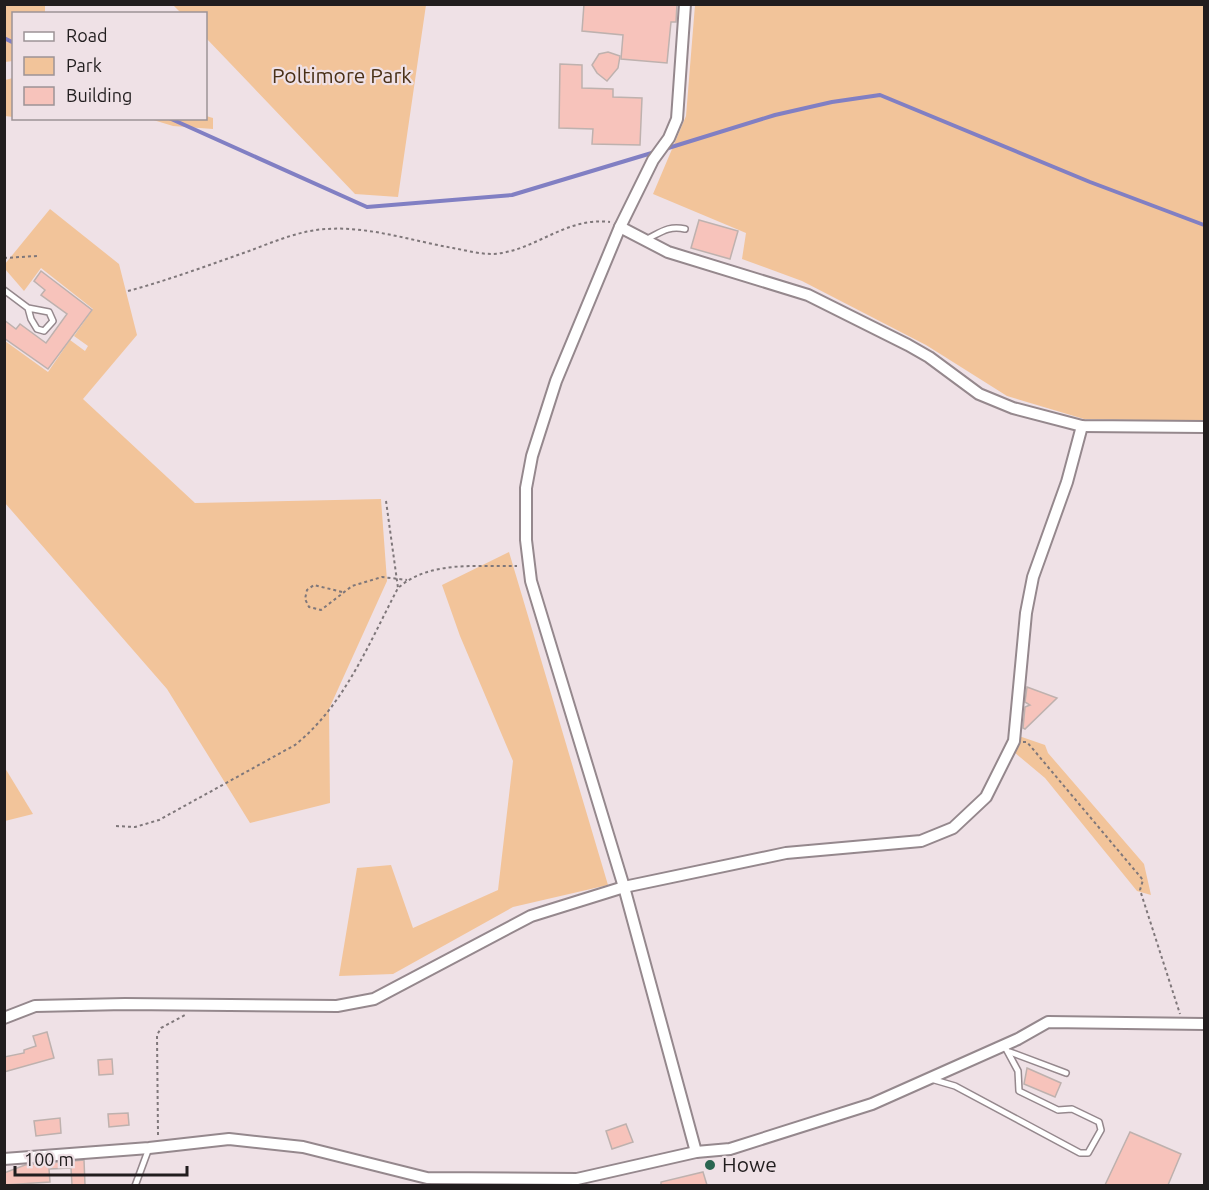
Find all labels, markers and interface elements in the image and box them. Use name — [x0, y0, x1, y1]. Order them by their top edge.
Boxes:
legend — [12, 12, 207, 120]
text: Road — [66, 25, 108, 45]
text: Park — [66, 55, 102, 75]
park label: Poltimore Park — [272, 63, 412, 87]
text: Building — [66, 85, 132, 105]
scale bar — [15, 1139, 188, 1177]
text: 100 m — [24, 1149, 74, 1169]
place label: Howe — [722, 1152, 777, 1176]
marker: Howe — [703, 1158, 717, 1172]

